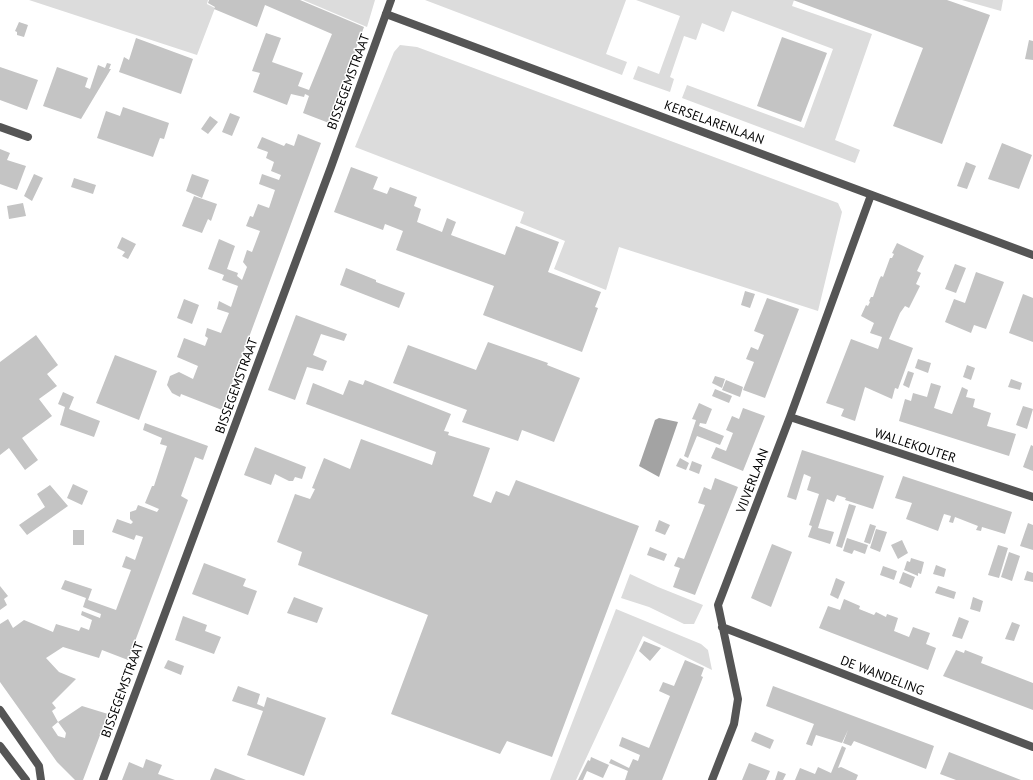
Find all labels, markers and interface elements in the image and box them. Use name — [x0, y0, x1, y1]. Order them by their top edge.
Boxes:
street label: BISSEGEMSTRAAT — [324, 32, 374, 132]
street label: KERSELARENLAAN — [662, 98, 766, 148]
street label: BISSEGEMSTRAAT — [212, 336, 262, 436]
street label: WALLEKOUTER — [872, 425, 958, 467]
street label: VIJVERLAAN — [734, 447, 772, 515]
street label: BISSEGEMSTRAAT — [98, 640, 148, 740]
street label: DE WANDELING — [838, 653, 926, 699]

